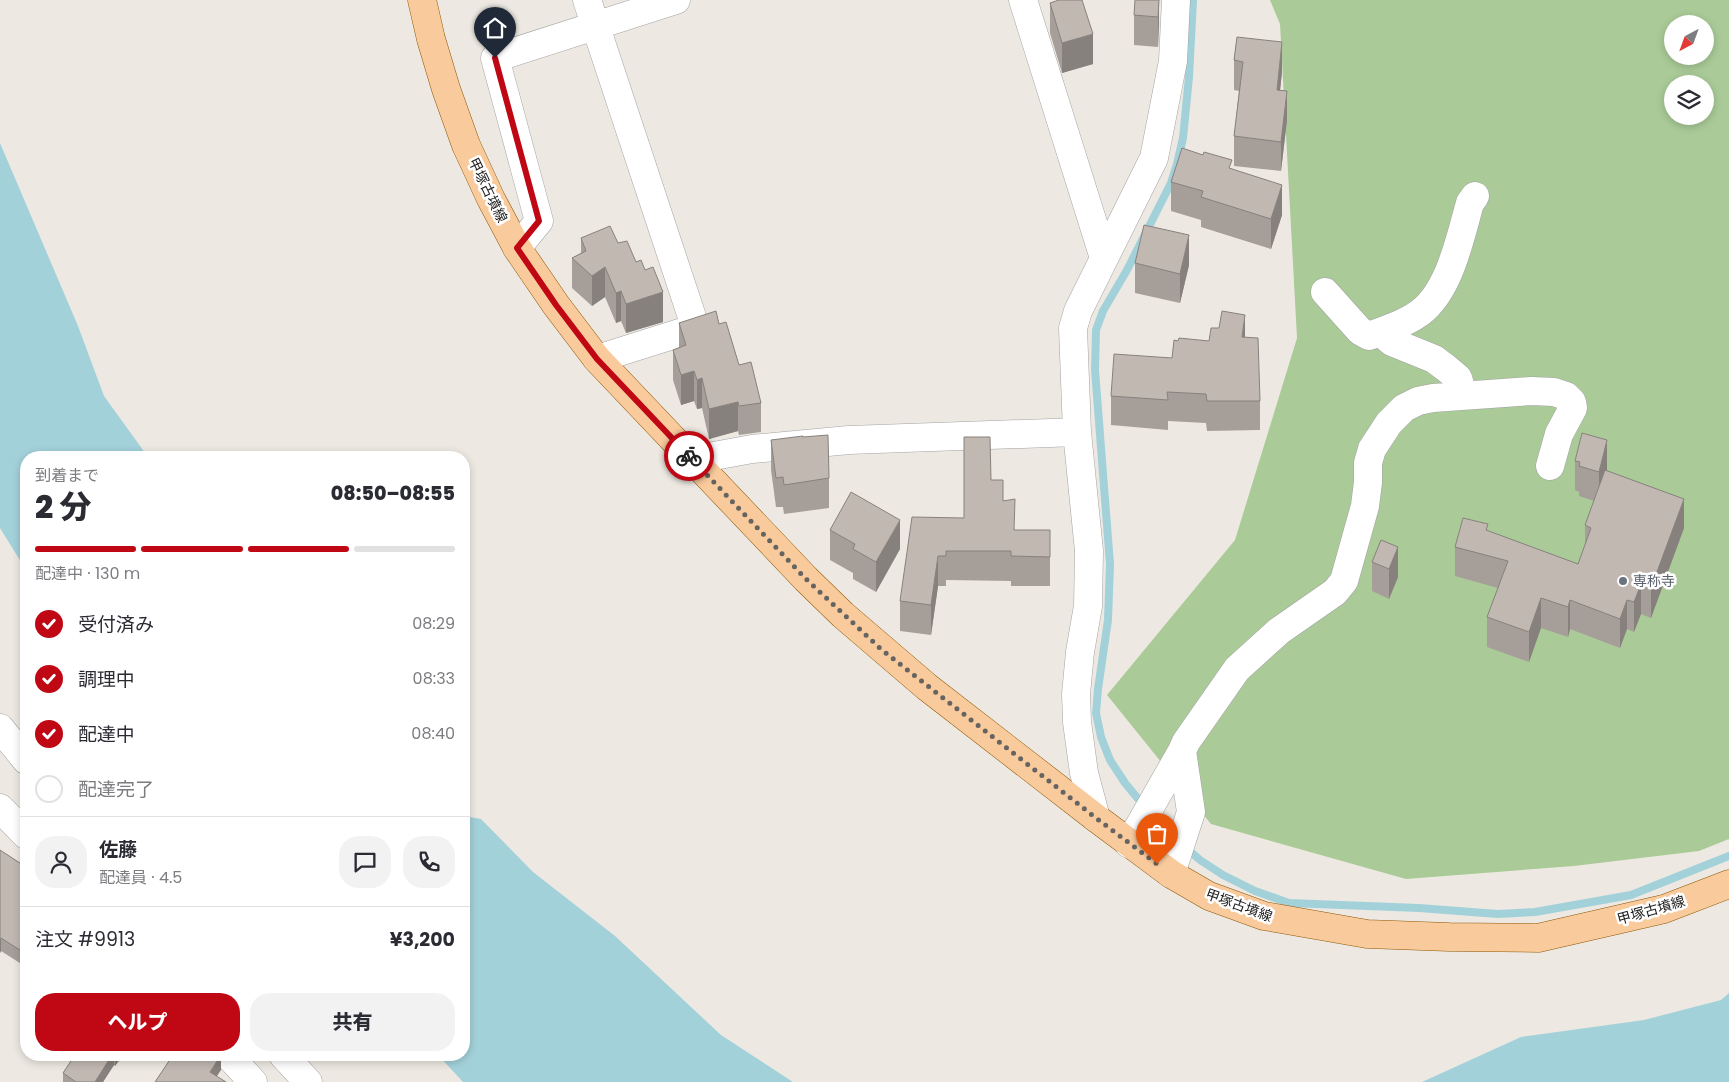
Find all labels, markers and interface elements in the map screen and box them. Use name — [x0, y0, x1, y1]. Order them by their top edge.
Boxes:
pin — [474, 7, 516, 58]
icon: home — [481, 14, 509, 42]
north arrow — [1664, 15, 1714, 65]
map controls — [1664, 15, 1714, 125]
button: layers — [1664, 75, 1714, 125]
street label: 甲塚古墳線 — [464, 154, 512, 226]
courier — [664, 431, 714, 481]
icon: bike — [675, 442, 703, 470]
text: 到着まで — [35, 464, 99, 487]
text: 08:50–08:55 — [331, 480, 455, 507]
text: 2 分 — [35, 484, 91, 529]
text: 配達中 · 130 m — [35, 562, 140, 585]
place label: 専称寺 — [1633, 571, 1675, 591]
marker: 専称寺 — [1617, 575, 1629, 587]
icon: check — [35, 610, 63, 638]
text: 受付済み — [78, 611, 154, 638]
text: 08:29 — [412, 612, 455, 635]
icon: check — [35, 665, 63, 693]
text: 調理中 — [78, 666, 135, 693]
text: 08:33 — [413, 667, 455, 690]
icon: check — [35, 720, 63, 748]
text: 配達中 — [78, 721, 135, 748]
text: 08:40 — [411, 722, 455, 745]
text: 配達完了 — [78, 776, 154, 803]
pin — [1136, 813, 1178, 864]
icon: bag — [1143, 820, 1171, 848]
button: person — [35, 836, 87, 888]
text: 佐藤 — [99, 836, 137, 863]
button: chat — [339, 836, 391, 888]
button: phone — [403, 836, 455, 888]
text: 配達員 · 4.5 — [99, 866, 182, 889]
street label: 甲塚古墳線 — [1203, 884, 1275, 926]
street label: 甲塚古墳線 — [1615, 891, 1687, 929]
text: 注文 #9913 — [35, 926, 135, 953]
text: ¥3,200 — [390, 926, 455, 953]
button: ヘルプ — [35, 993, 240, 1051]
button: 共有 — [250, 993, 455, 1051]

